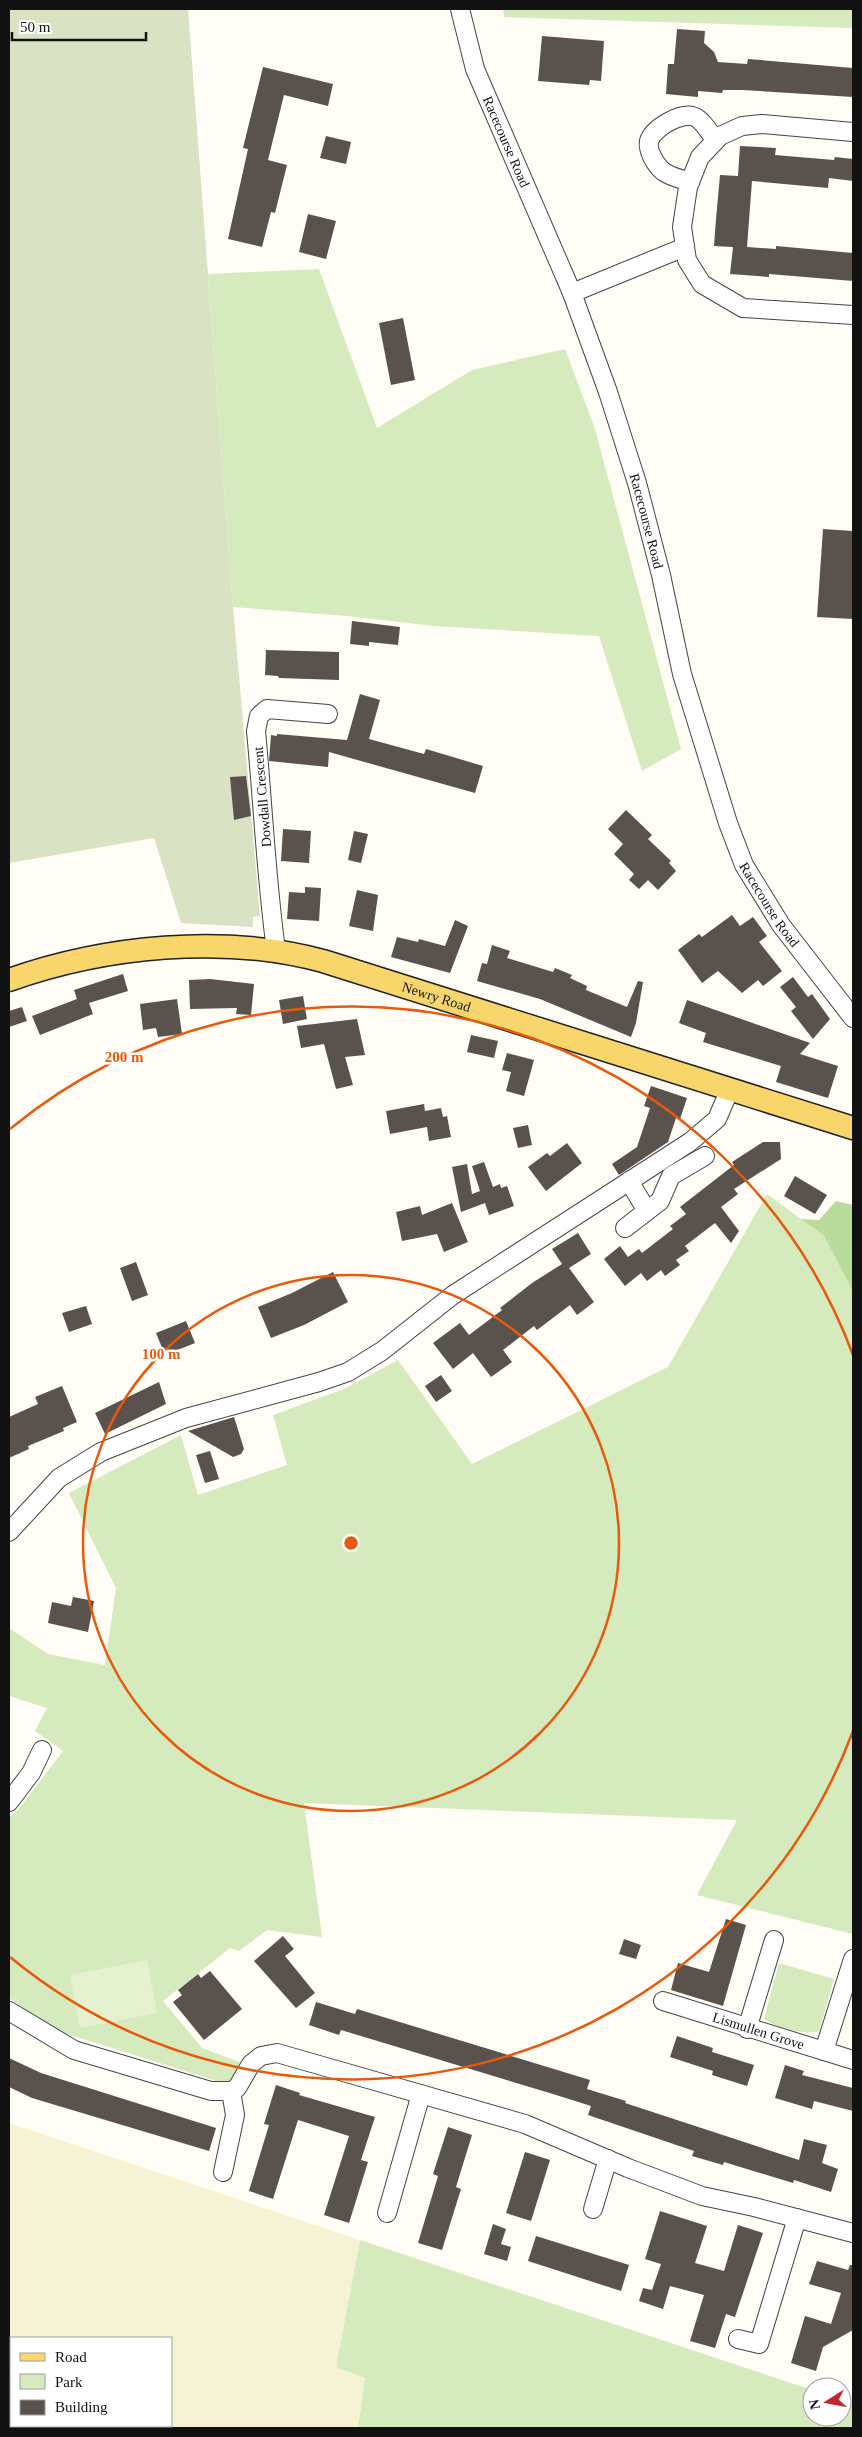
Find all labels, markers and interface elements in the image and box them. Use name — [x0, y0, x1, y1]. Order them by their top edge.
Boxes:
scale bar — [12, 10, 146, 42]
text: 50 m — [20, 19, 51, 35]
street label: Racecourse Road — [480, 94, 532, 190]
street label: Racecourse Road — [626, 472, 666, 570]
street label: Dowdall Crescent — [251, 746, 274, 848]
street label: Racecourse Road — [736, 860, 802, 950]
street label: Newry Road — [400, 979, 473, 1015]
text: 200 m — [105, 1049, 144, 1065]
text: 100 m — [142, 1346, 181, 1362]
centre of rings — [342, 1534, 360, 1552]
street label: Lismullen Grove — [711, 2010, 806, 2052]
legend — [10, 2337, 172, 2427]
text: Road — [55, 2349, 87, 2365]
text: Park — [55, 2374, 83, 2390]
north arrow — [802, 2377, 852, 2427]
text: N — [806, 2398, 823, 2411]
text: Building — [55, 2399, 108, 2415]

